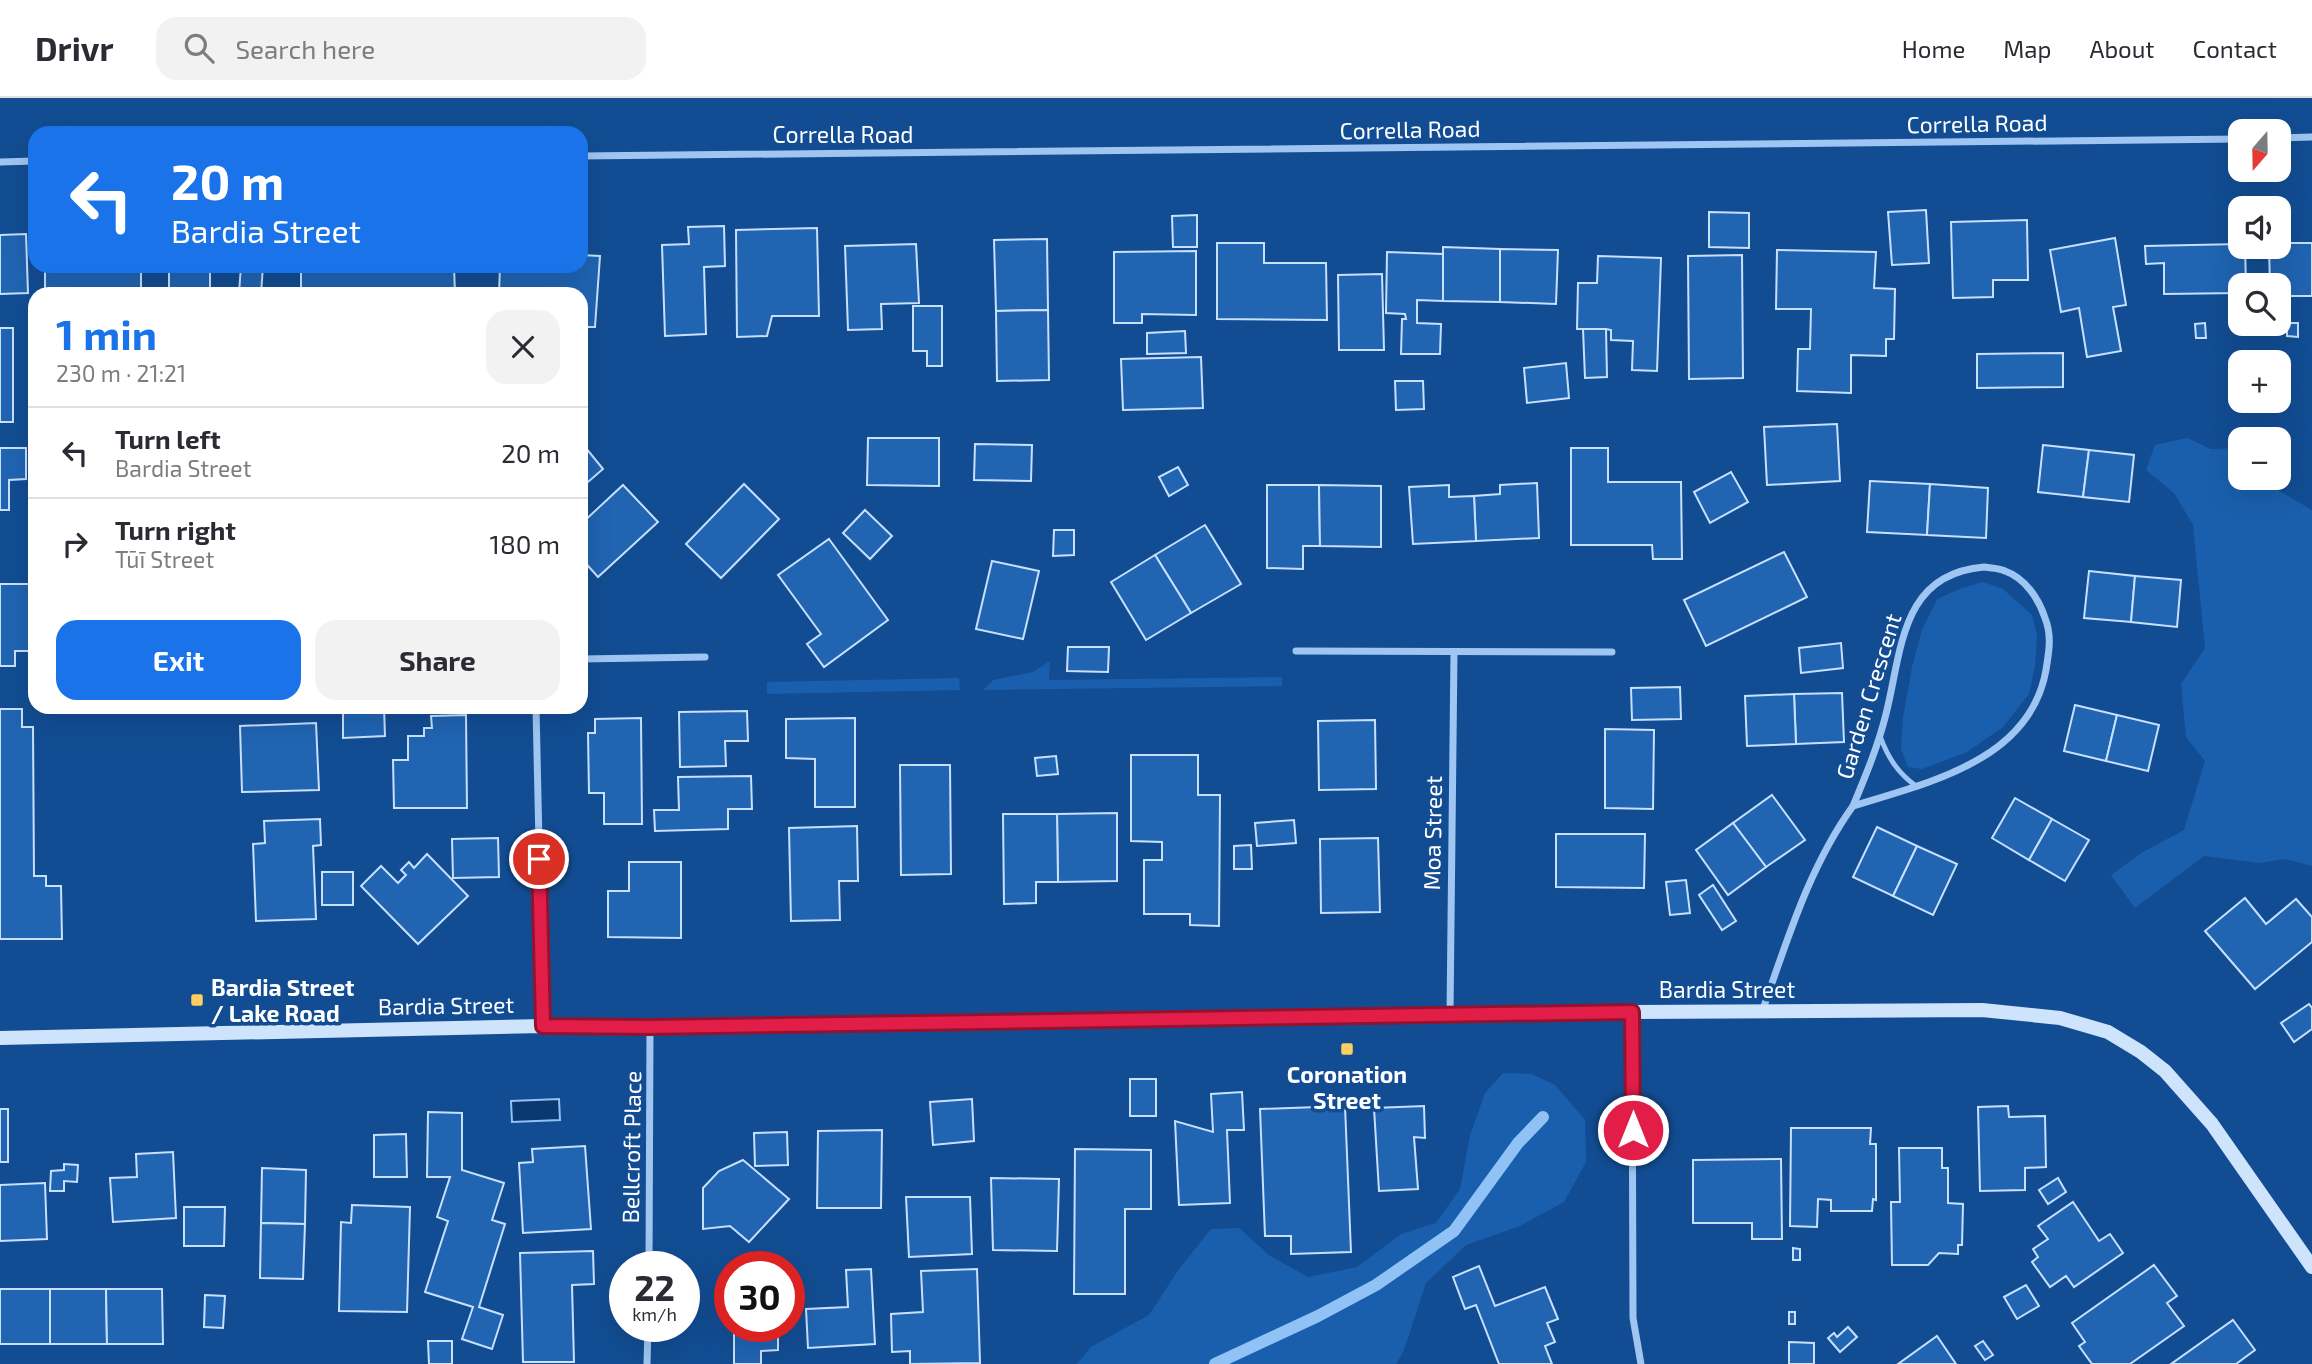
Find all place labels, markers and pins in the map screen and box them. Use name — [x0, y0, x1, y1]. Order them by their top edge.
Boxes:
pin — [509, 829, 569, 889]
place label: Bardia Street / Lake Road — [211, 973, 355, 1027]
marker: Bardia Street / Lake Road — [189, 992, 205, 1008]
marker: Coronation Street — [1339, 1041, 1355, 1057]
place label: Coronation Street — [1287, 1060, 1407, 1114]

